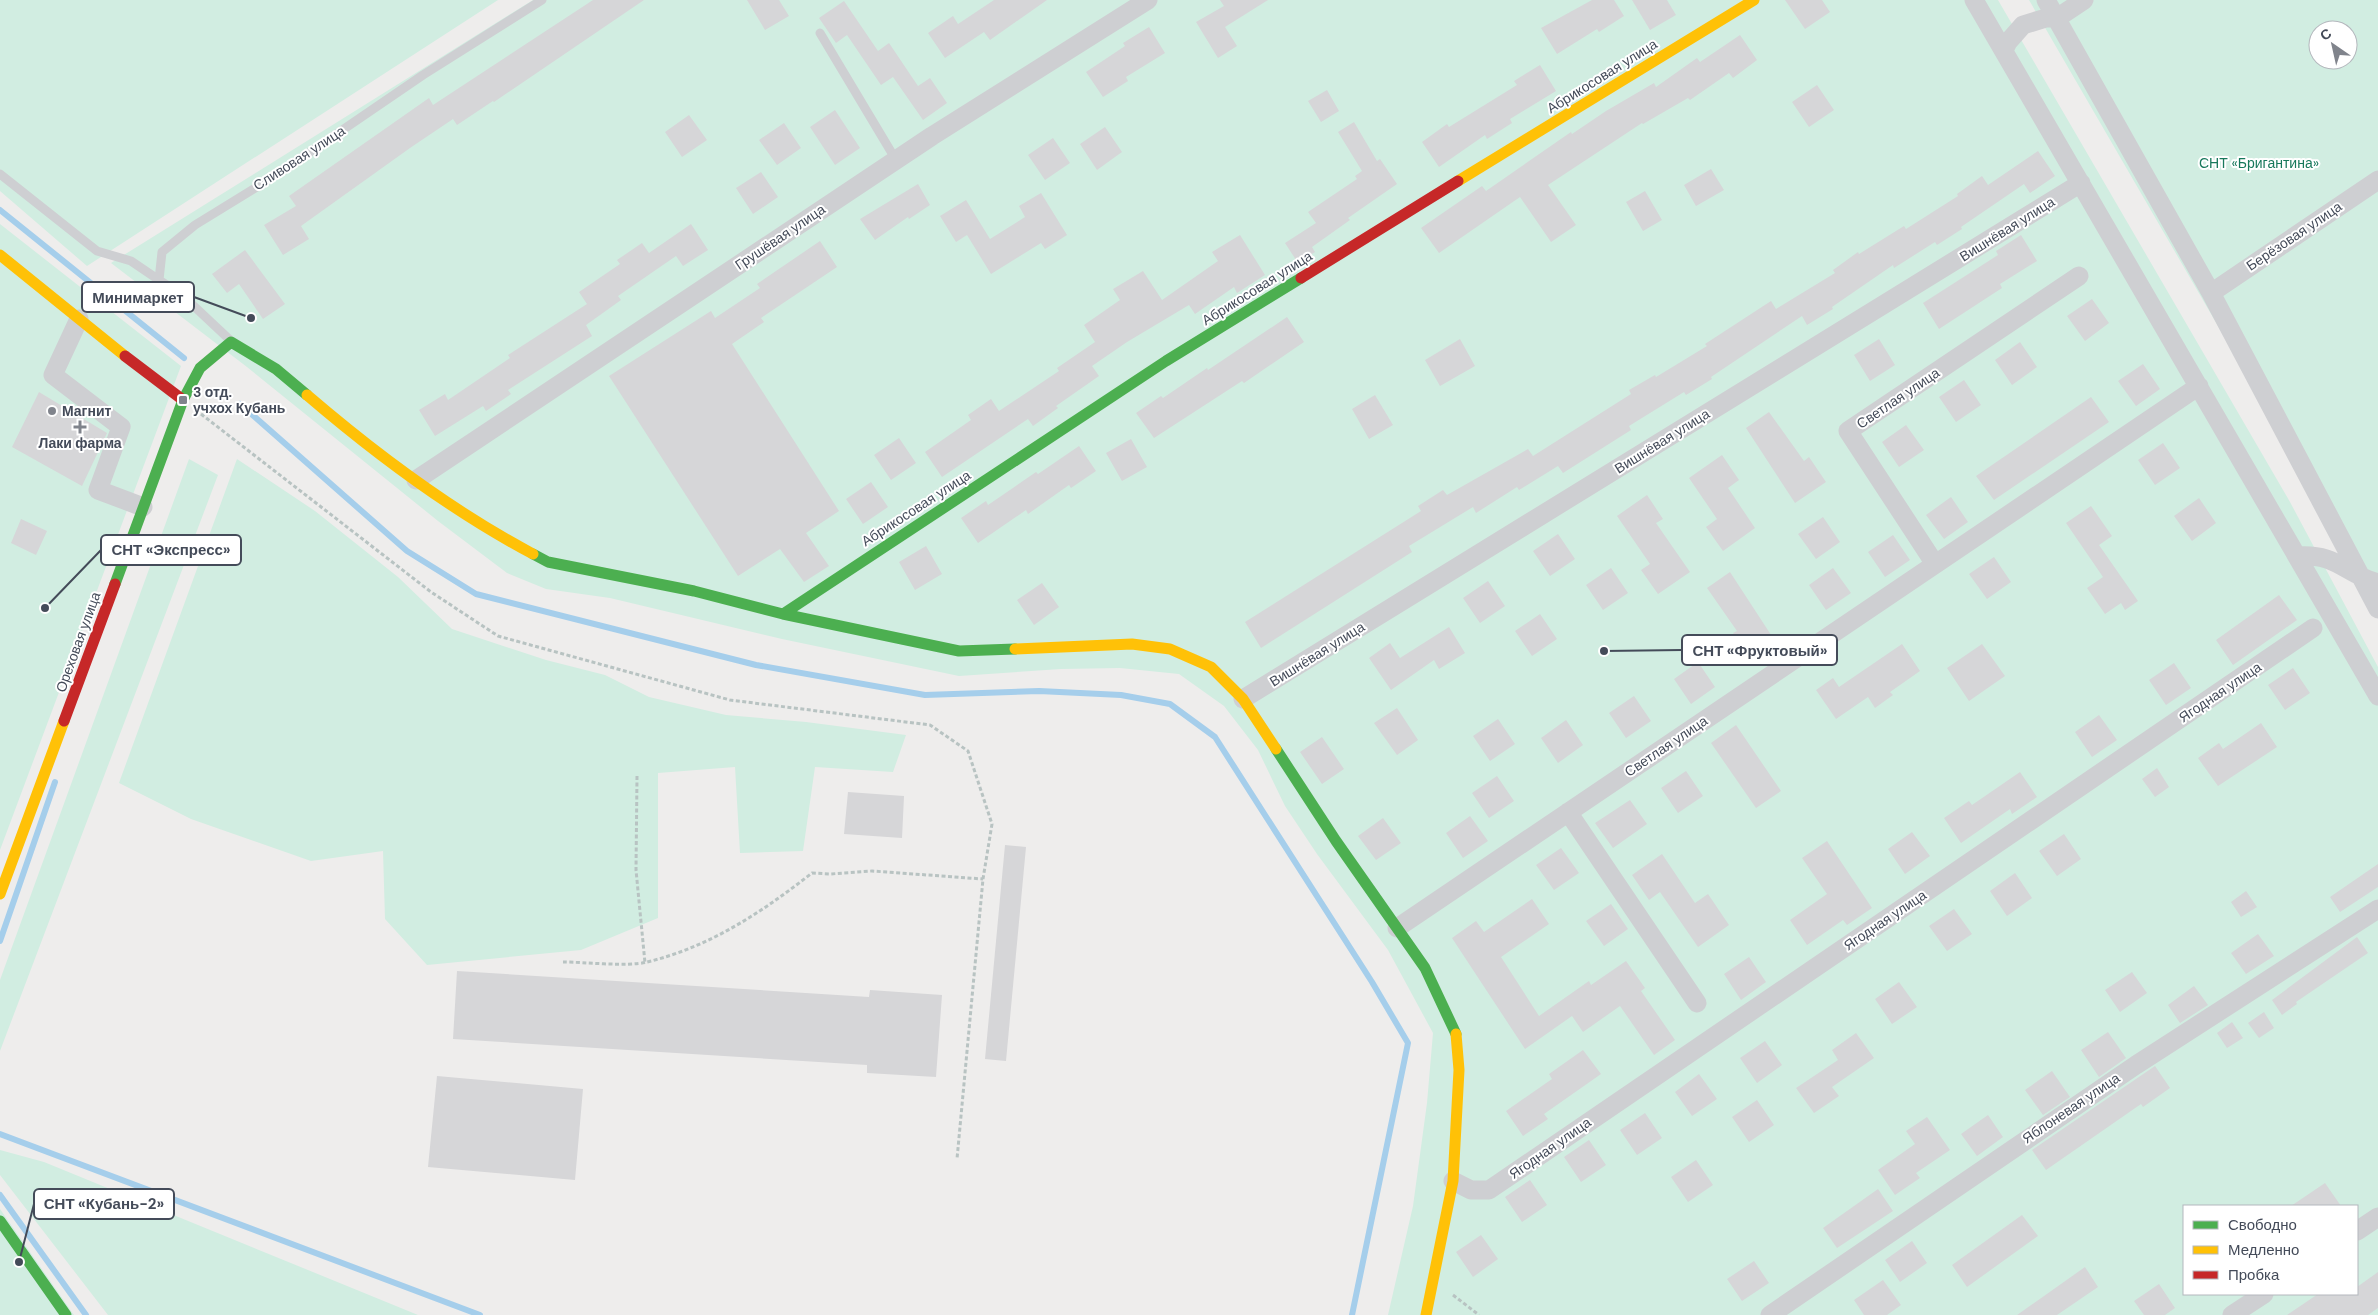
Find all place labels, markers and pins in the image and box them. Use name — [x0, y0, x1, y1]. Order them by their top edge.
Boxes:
callout: Минимаркет — [82, 282, 194, 312]
place label: 3 отд. учхох Кубань — [193, 383, 286, 417]
marker: 3 отд. учхох Кубань — [177, 394, 189, 406]
place label: Магнит — [62, 402, 112, 420]
marker: Магнит — [46, 405, 58, 417]
marker: Лаки фарма — [74, 421, 86, 433]
place label: Лаки фарма — [38, 434, 122, 452]
callout: СНТ «Экспресс» — [101, 535, 241, 565]
callout: СНТ «Фруктовый» — [1682, 635, 1837, 665]
callout: СНТ «Кубань-2» — [34, 1189, 174, 1219]

